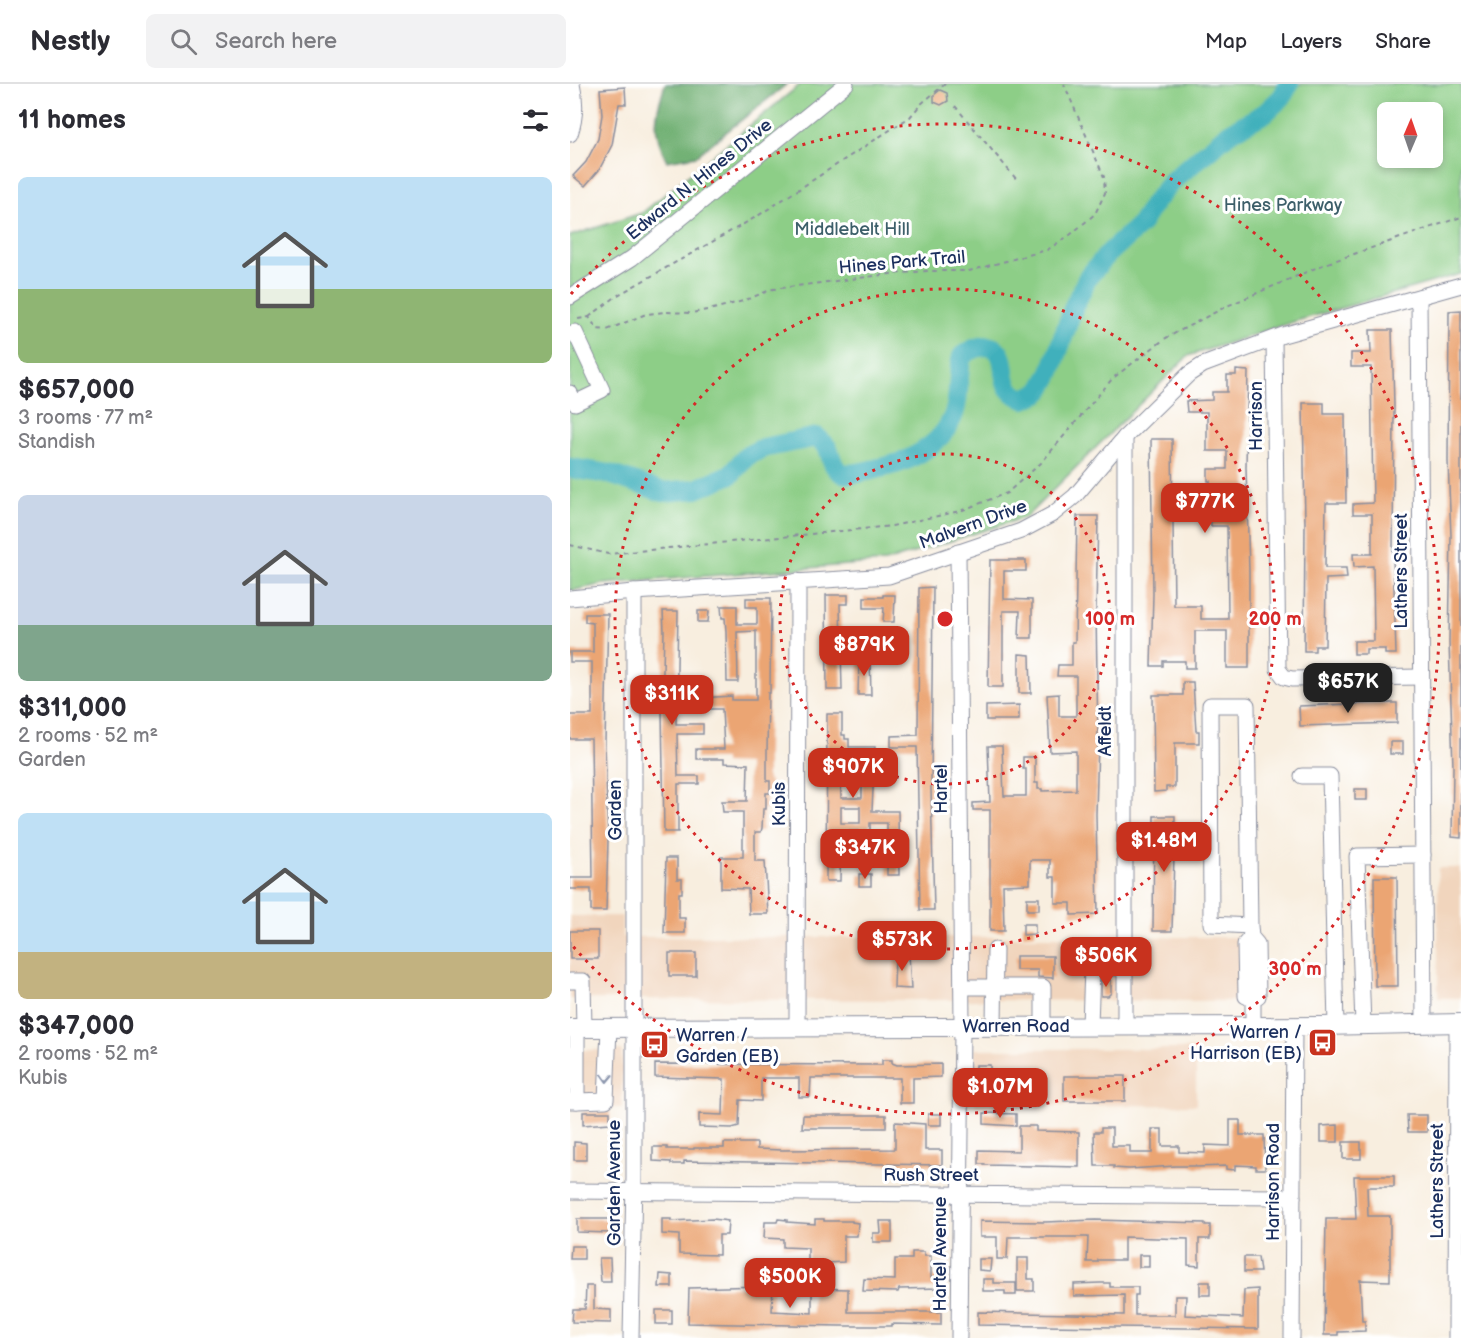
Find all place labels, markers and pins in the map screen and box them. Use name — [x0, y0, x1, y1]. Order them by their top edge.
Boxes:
pin: $777K — [1163, 483, 1247, 534]
centre of rings — [935, 609, 955, 629]
pin: $879K — [822, 626, 906, 677]
pin: $657K — [1306, 663, 1390, 714]
pin: $311K — [630, 675, 714, 726]
pin: $907K — [811, 748, 895, 799]
pin: $1.48M — [1115, 822, 1213, 873]
pin: $347K — [823, 829, 907, 880]
pin: $573K — [860, 921, 944, 972]
pin: $506K — [1064, 937, 1148, 988]
place label: Warren / Harrison (EB) — [1190, 1022, 1302, 1064]
place label: Warren / Garden (EB) — [676, 1025, 779, 1067]
bus stop icon: Warren / Harrison (EB) — [1307, 1026, 1339, 1058]
bus stop icon: Warren / Garden (EB) — [639, 1029, 671, 1061]
pin: $1.07M — [951, 1068, 1049, 1119]
pin: $500K — [748, 1258, 832, 1309]

